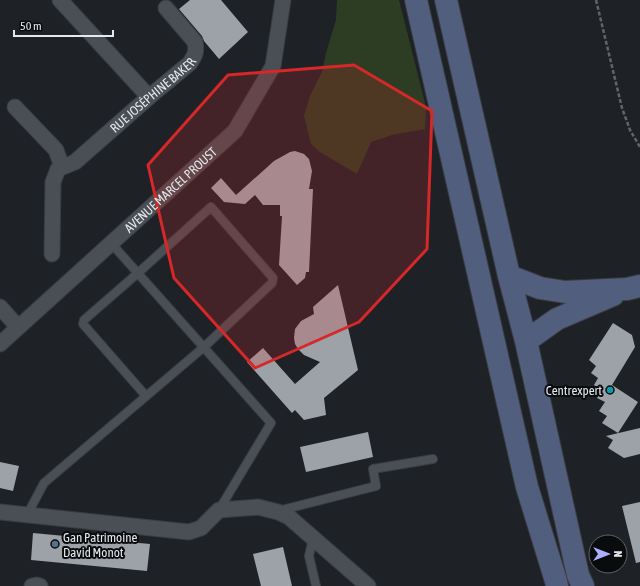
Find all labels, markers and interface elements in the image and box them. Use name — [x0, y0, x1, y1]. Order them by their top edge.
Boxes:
scale bar — [14, 12, 113, 38]
text: 50 m — [20, 19, 42, 33]
street label: RUE JOSÉPHINE BAKER — [107, 55, 199, 135]
street label: AVENUE MARCEL PROUST — [121, 144, 220, 235]
place label: Centrexpert — [546, 383, 602, 398]
marker: Centrexpert — [605, 385, 615, 395]
place label: Gan Patrimoine David Monot — [63, 530, 138, 560]
north arrow — [588, 534, 628, 574]
marker: Gan Patrimoine David Monot — [50, 539, 60, 549]
text: N — [612, 551, 624, 557]

